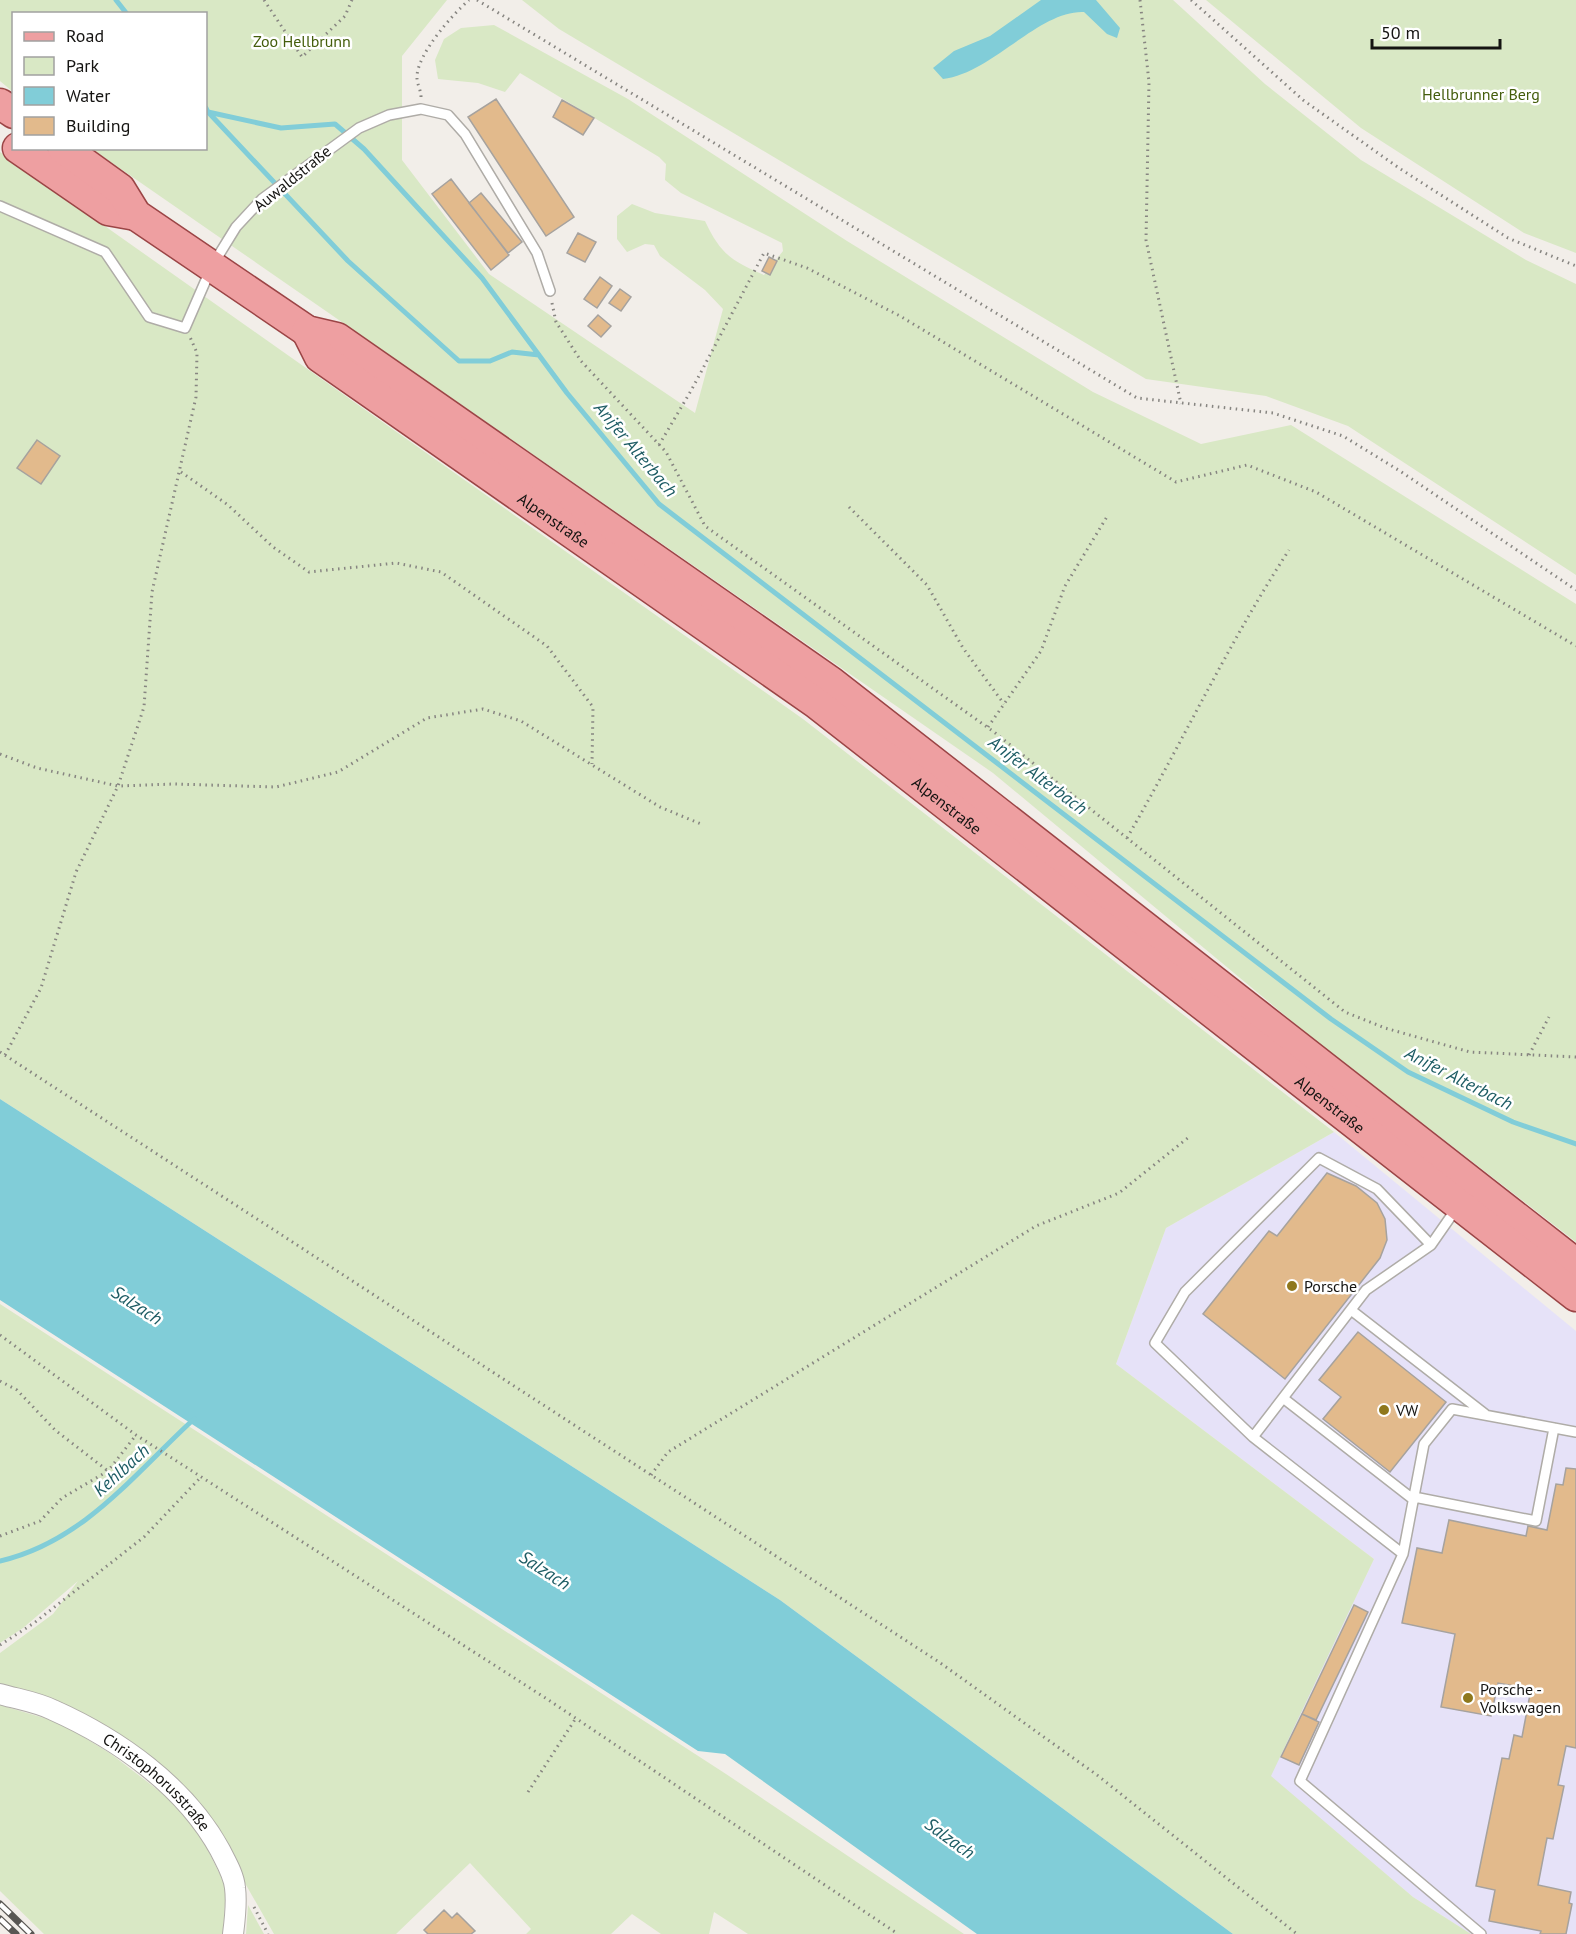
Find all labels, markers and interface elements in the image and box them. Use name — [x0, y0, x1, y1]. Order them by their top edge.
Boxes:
legend — [12, 12, 207, 150]
scale bar — [1372, 12, 1500, 50]
text: 50 m — [1381, 21, 1420, 44]
text: Road — [66, 24, 104, 47]
park label: Zoo Hellbrunn — [253, 31, 351, 51]
text: Park — [66, 54, 99, 77]
text: Water — [66, 84, 110, 107]
park label: Hellbrunner Berg — [1422, 84, 1540, 104]
text: Building — [66, 114, 130, 137]
street label: Auwaldstraße — [249, 141, 335, 215]
water label: Anifer Alterbach — [589, 396, 683, 501]
street label: Alpenstraße — [514, 488, 593, 552]
water label: Anifer Alterbach — [983, 730, 1092, 820]
street label: Alpenstraße — [908, 772, 986, 839]
water label: Anifer Alterbach — [1401, 1041, 1517, 1115]
street label: Alpenstraße — [1291, 1071, 1369, 1138]
place label: Porsche — [1304, 1276, 1357, 1296]
marker: Porsche — [1285, 1279, 1299, 1293]
water label: Salzach — [107, 1280, 167, 1330]
place label: VW — [1395, 1400, 1419, 1420]
marker: VW — [1377, 1403, 1391, 1417]
water label: Kehlbach — [88, 1439, 154, 1501]
water label: Salzach — [515, 1545, 575, 1595]
place label: Porsche - Volkswagen — [1479, 1679, 1561, 1717]
marker: Porsche - Volkswagen — [1461, 1691, 1475, 1705]
street label: Christophorusstraße — [99, 1728, 215, 1835]
water label: Salzach — [921, 1812, 979, 1864]

